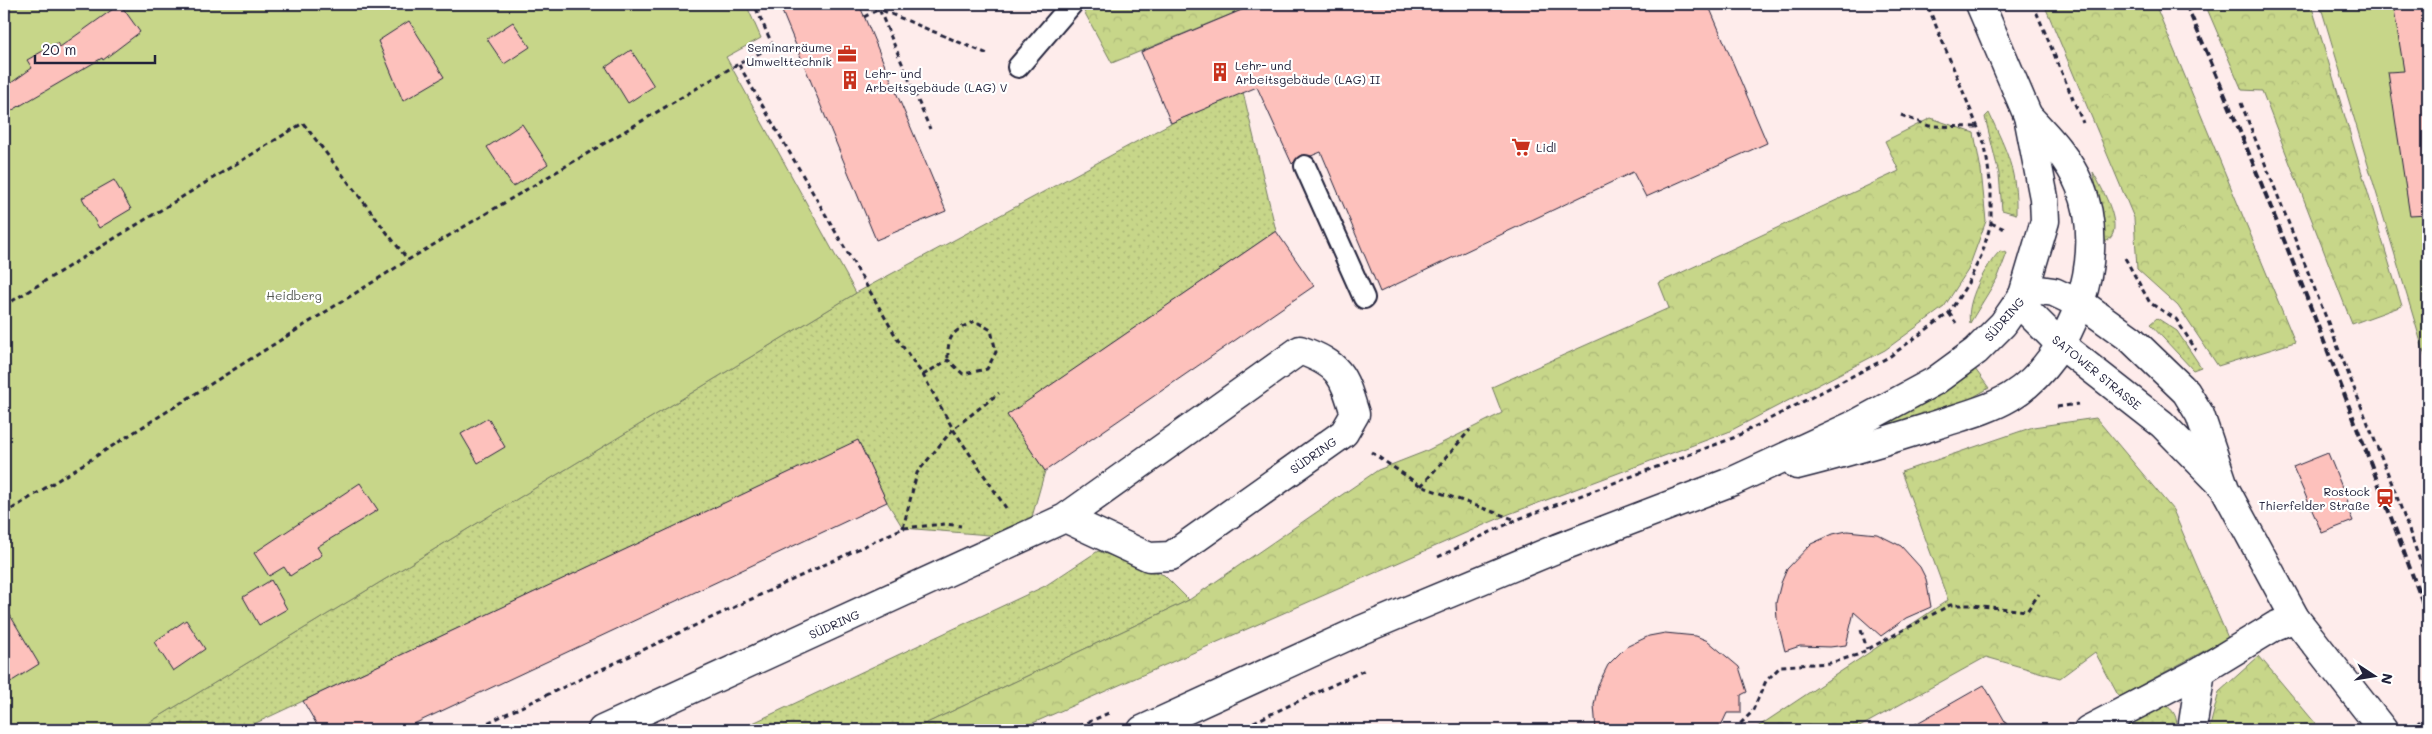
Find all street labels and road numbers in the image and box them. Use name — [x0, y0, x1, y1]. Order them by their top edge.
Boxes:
street label: SÜDRING — [1980, 293, 2028, 345]
street label: SATOWER STRASSE — [2049, 331, 2145, 413]
street label: SÜDRING — [1286, 433, 1340, 477]
street label: SÜDRING — [806, 606, 862, 642]

